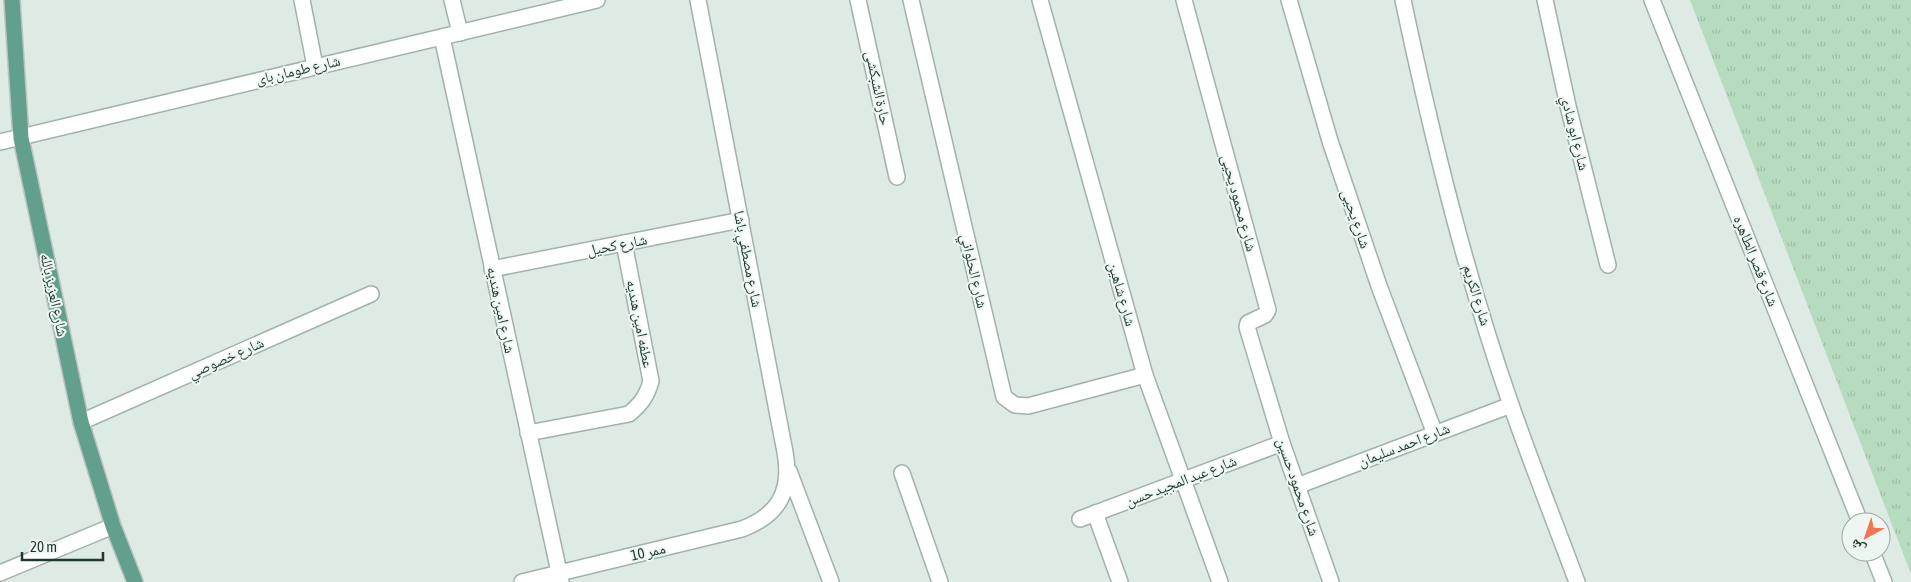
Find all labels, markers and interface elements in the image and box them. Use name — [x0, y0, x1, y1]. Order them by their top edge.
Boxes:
street label: حارة الشبكشى — [860, 49, 895, 127]
street label: شارع طومان باى — [254, 52, 342, 89]
street label: شارع ابو شادي — [1554, 94, 1593, 173]
street label: شارع محمود يحيى — [1216, 153, 1261, 254]
street label: شارع يحيى — [1337, 187, 1375, 251]
street label: شارع مصطفي باشا — [727, 209, 766, 310]
street label: شارع قصر الطاهره — [1729, 213, 1782, 310]
street label: شارع كحيل — [585, 230, 649, 261]
street label: شارع الحلواني — [954, 232, 991, 311]
street label: شارع العزيز بالله — [35, 252, 72, 338]
street label: شارع شاهين — [1103, 260, 1140, 329]
street label: شارع الكريم — [1458, 262, 1495, 328]
street label: شارع امين هنديه — [482, 265, 519, 355]
street label: عطفه امين هنديه — [622, 278, 657, 370]
street label: شارع خصوصي — [185, 333, 268, 385]
street label: شارع احمد سليمان — [1356, 419, 1453, 472]
street label: شارع محمود حسين — [1272, 436, 1323, 539]
street label: شارع عبد المجيد حسن — [1123, 452, 1240, 511]
north arrow — [1841, 512, 1891, 562]
scale bar — [22, 530, 104, 562]
text: ش — [1847, 535, 1869, 558]
text: 20 m — [30, 538, 57, 555]
street label: ممر 10 — [629, 539, 667, 565]

